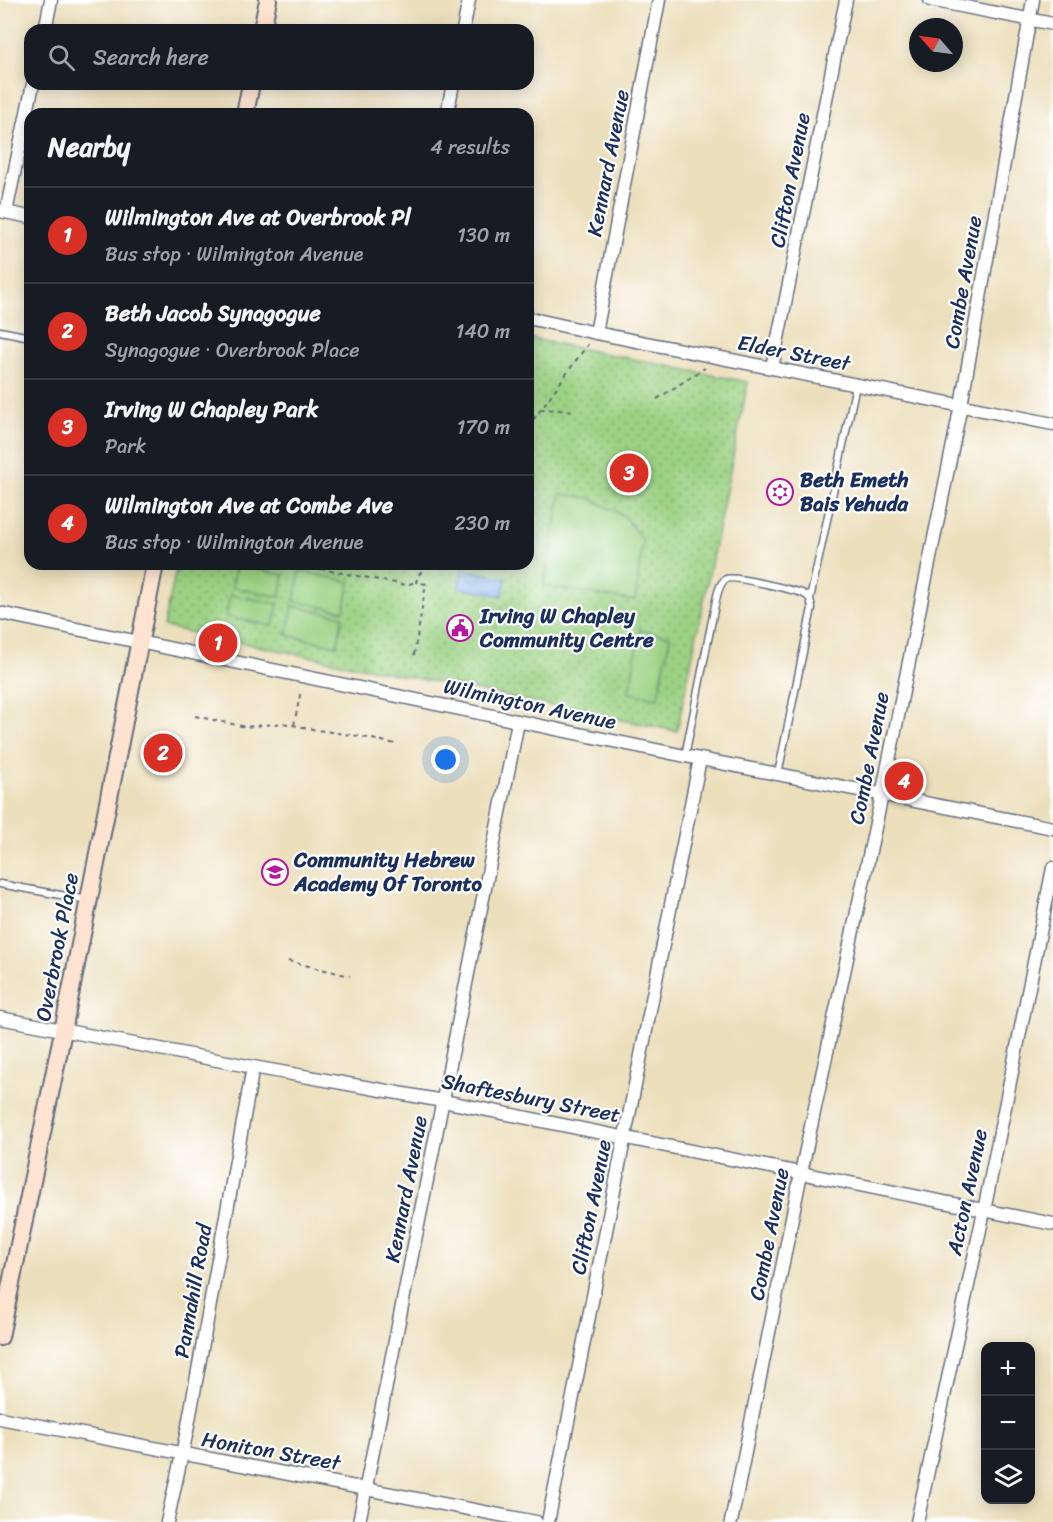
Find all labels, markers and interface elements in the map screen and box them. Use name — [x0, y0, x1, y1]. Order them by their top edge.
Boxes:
north arrow — [909, 18, 963, 72]
search box — [24, 24, 534, 90]
text: Search here — [93, 38, 209, 77]
icon: search — [45, 41, 78, 74]
street label: Kennard Avenue — [575, 86, 641, 240]
street label: Clifton Avenue — [758, 109, 822, 251]
text: Nearby — [48, 124, 130, 170]
text: 4 results — [430, 130, 510, 165]
text: Wilmington Ave at Overbrook Pl — [105, 198, 411, 237]
street label: Combe Avenue — [933, 212, 993, 351]
text: 1 — [63, 218, 72, 253]
text: 130 m — [457, 218, 510, 253]
text: Bus stop · Wilmington Avenue — [105, 237, 364, 272]
text: Beth Jacob Synagogue — [105, 294, 321, 333]
text: 2 — [62, 314, 73, 349]
text: 140 m — [456, 314, 510, 349]
street label: Elder Street — [734, 323, 855, 383]
text: Synagogue · Overbrook Place — [105, 333, 360, 368]
text: Irving W Chapley Park — [105, 390, 318, 429]
text: 3 — [62, 410, 73, 445]
text: 170 m — [457, 410, 510, 445]
text: Park — [105, 429, 146, 464]
pin: 3 — [610, 450, 648, 496]
place label: Beth Emeth Bais Yehuda — [800, 461, 910, 523]
synagogue icon: Beth Emeth Bais Yehuda — [765, 477, 795, 507]
text: Wilmington Ave at Combe Ave — [105, 486, 393, 525]
text: 4 — [61, 506, 74, 541]
text: 230 m — [454, 506, 510, 541]
text: Bus stop · Wilmington Avenue — [105, 525, 364, 560]
place label: Irving W Chapley Community Centre — [479, 597, 654, 659]
public building icon: Irving W Chapley Community Centre — [445, 613, 475, 643]
pin: 1 — [198, 620, 238, 666]
street label: Wilmington Avenue — [440, 667, 620, 741]
street label: Combe Avenue — [838, 688, 901, 828]
pin: 2 — [144, 730, 182, 776]
your location — [431, 745, 460, 774]
pin: 4 — [884, 758, 924, 804]
place label: Community Hebrew Academy Of Toronto — [293, 841, 483, 903]
school or university icon: Community Hebrew Academy Of Toronto — [260, 857, 290, 887]
street label: Overbrook Place — [24, 869, 90, 1025]
street label: Shaftesbury Street — [438, 1062, 624, 1134]
street label: Kennard Avenue — [373, 1112, 439, 1266]
street label: Acton Avenue — [935, 1125, 999, 1260]
street label: Clifton Avenue — [559, 1136, 623, 1278]
street label: Combe Avenue — [738, 1164, 801, 1304]
street label: Pannahill Road — [163, 1219, 224, 1361]
map controls — [981, 1342, 1035, 1504]
button: + — [981, 1342, 1035, 1396]
button: − — [981, 1396, 1035, 1450]
street label: Honiton Street — [199, 1420, 345, 1482]
button: layers — [981, 1450, 1035, 1504]

